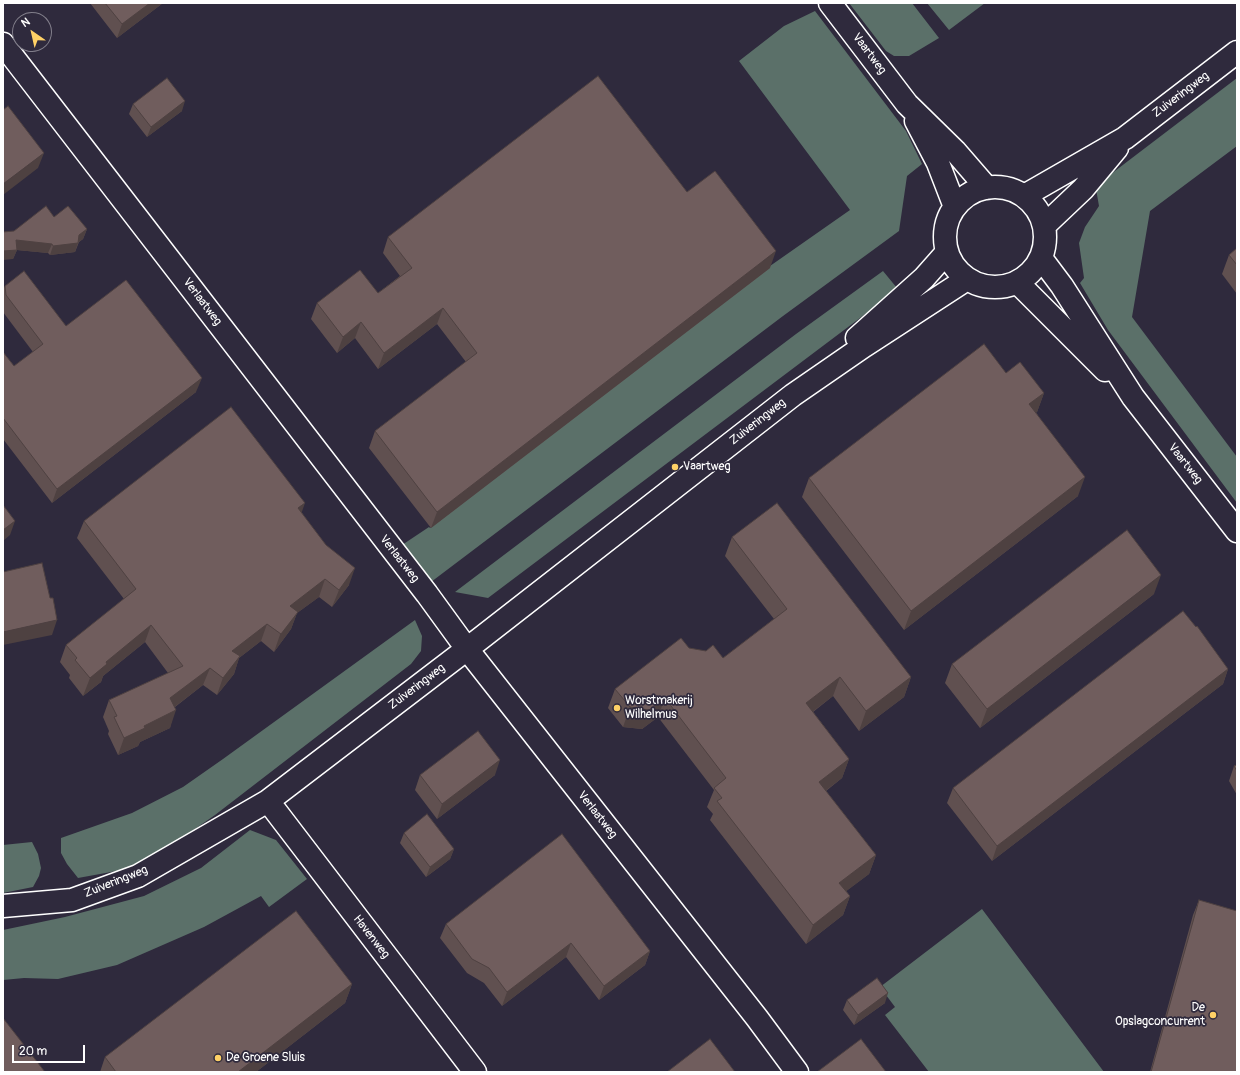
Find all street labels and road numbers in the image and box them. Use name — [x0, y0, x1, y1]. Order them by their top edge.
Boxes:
street label: Vaartweg — [849, 31, 889, 77]
street label: Zuiveringweg — [1150, 69, 1212, 121]
street label: Verlaatweg — [179, 275, 225, 329]
street label: Zuiveringweg — [727, 396, 789, 448]
street label: Vaartweg — [1165, 441, 1205, 487]
street label: Verlaatweg — [376, 533, 422, 585]
street label: Zuiveringweg — [386, 661, 448, 713]
street label: Verlaatweg — [574, 789, 620, 841]
street label: Zuiveringweg — [82, 863, 150, 901]
street label: Havenweg — [350, 912, 392, 962]

